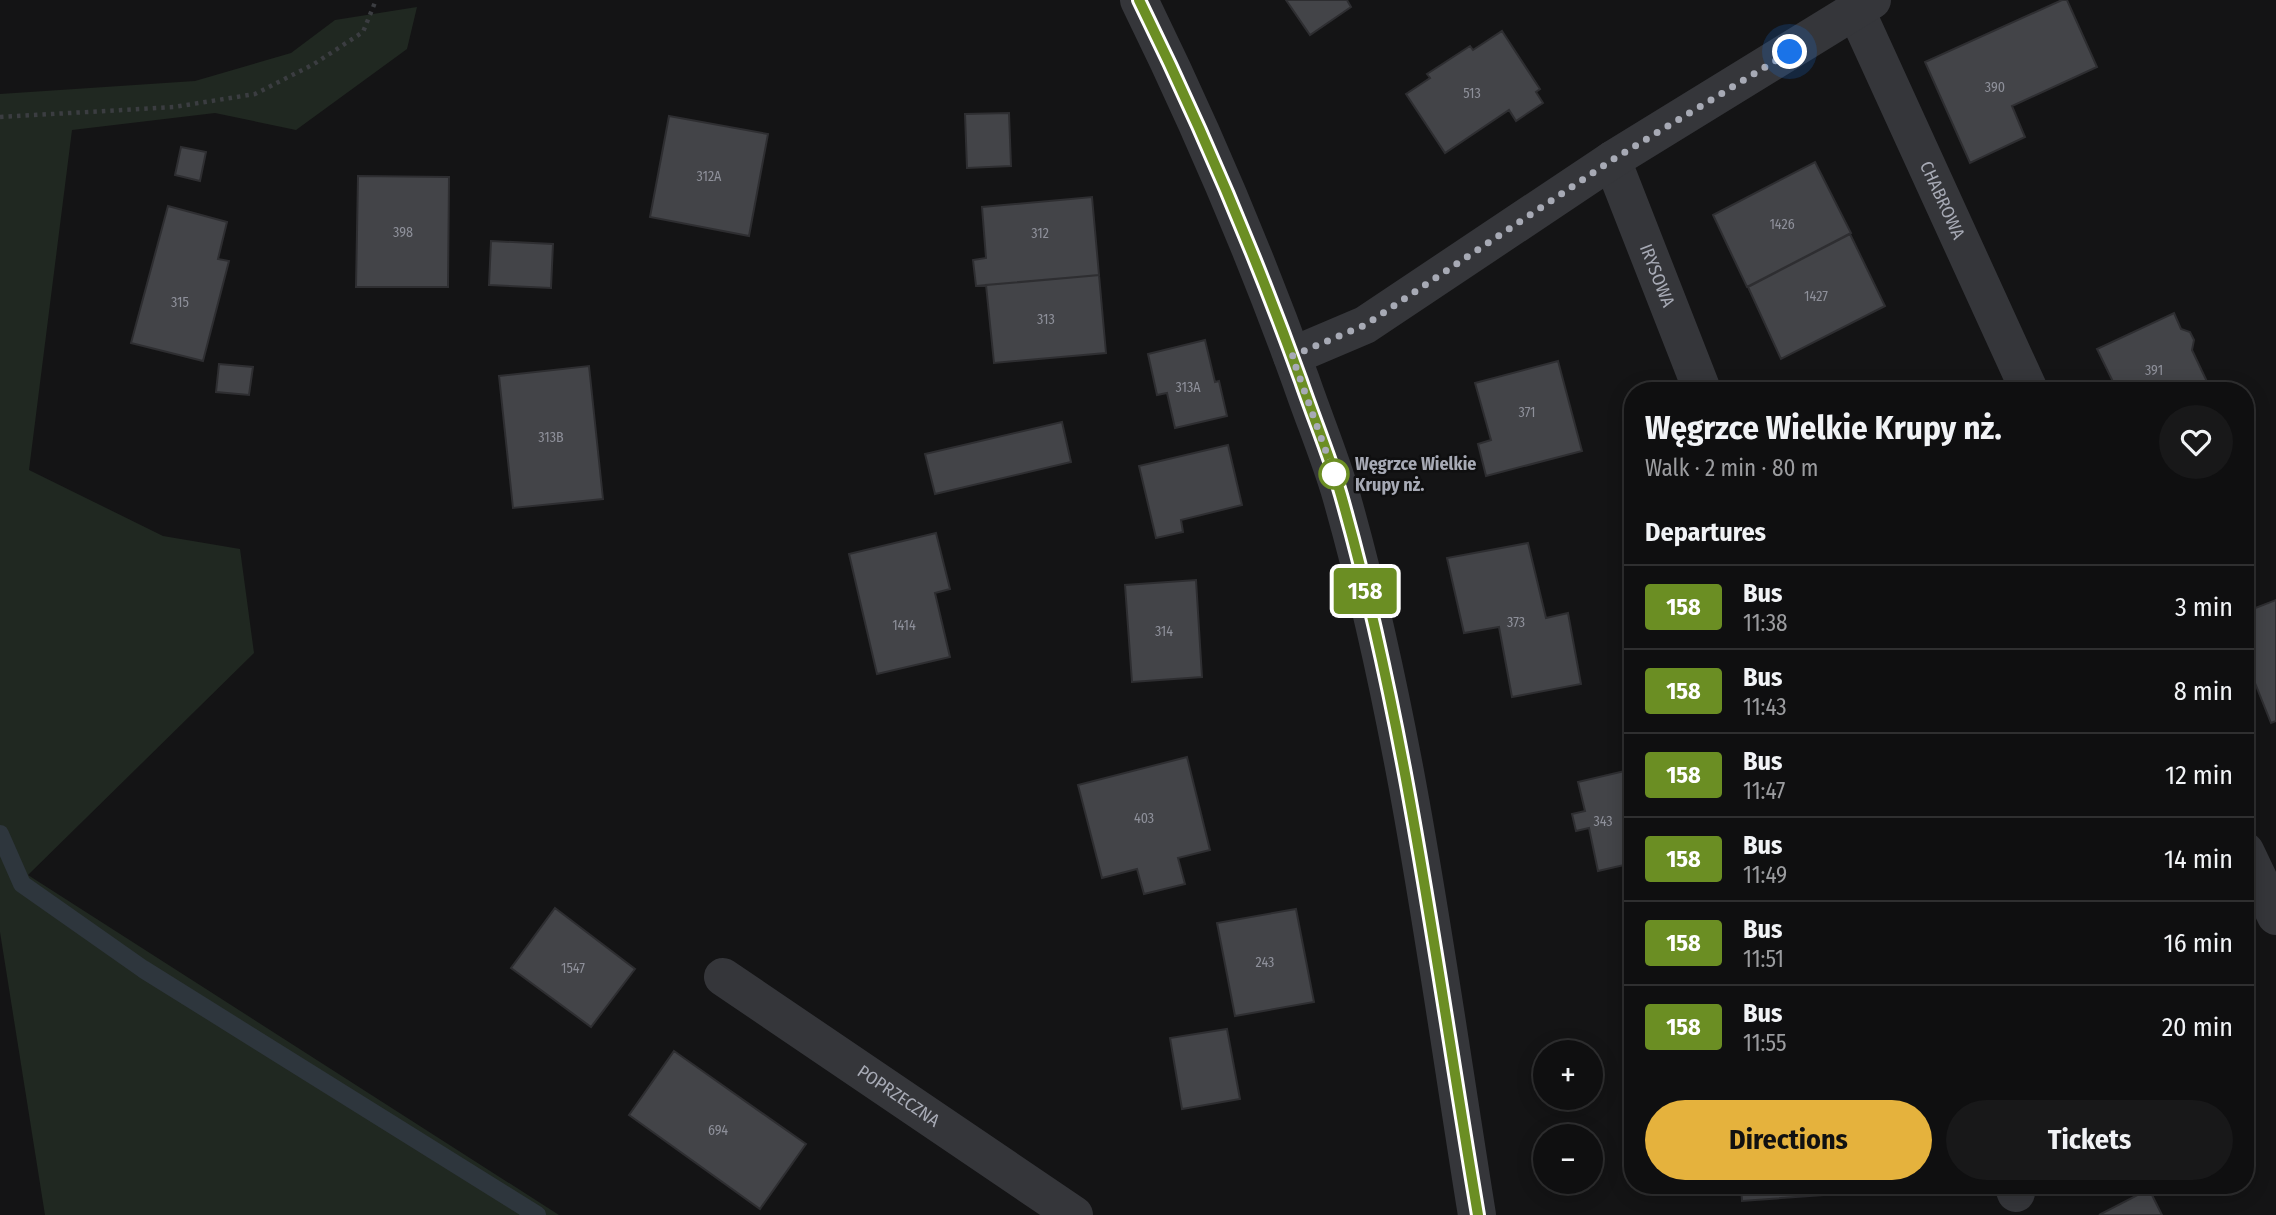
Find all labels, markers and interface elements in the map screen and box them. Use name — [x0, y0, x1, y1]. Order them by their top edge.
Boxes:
your location — [1772, 34, 1807, 69]
house number: 390 — [1985, 79, 2005, 96]
house number: 513 — [1463, 85, 1481, 102]
street label: CHABROWA — [1915, 158, 1970, 243]
house number: 312A — [697, 168, 722, 185]
house number: 1426 — [1769, 216, 1795, 233]
house number: 398 — [393, 224, 413, 241]
house number: 312 — [1031, 225, 1049, 242]
street label: IRYSOWA — [1635, 241, 1680, 311]
house number: 1427 — [1804, 288, 1828, 305]
house number: 315 — [171, 294, 189, 311]
house number: 313 — [1037, 311, 1055, 328]
house number: 391 — [2145, 362, 2163, 379]
house number: 313A — [1175, 379, 1201, 396]
house number: 371 — [1518, 404, 1536, 421]
button: heart — [2159, 405, 2233, 479]
text: Węgrzce Wielkie Krupy nż. — [1645, 408, 2002, 448]
house number: 313B — [538, 429, 564, 446]
place label: Węgrzce Wielkie Krupy nż. — [1355, 453, 1476, 496]
text: Walk · 2 min · 80 m — [1645, 454, 1818, 482]
marker: Węgrzce Wielkie Krupy nż. — [1319, 459, 1349, 489]
text: Departures — [1645, 517, 1766, 548]
line badge: 158 — [1325, 568, 1405, 614]
text: 158 — [1348, 577, 1382, 605]
text: Bus — [1743, 578, 1782, 609]
text: 3 min — [2175, 592, 2233, 623]
text: 158 — [1666, 593, 1701, 621]
text: 11:38 — [1743, 609, 1788, 637]
house number: 373 — [1507, 614, 1525, 631]
house number: 1414 — [892, 617, 916, 634]
house number: 314 — [1155, 623, 1173, 640]
text: Bus — [1743, 662, 1782, 693]
text: 8 min — [2174, 676, 2233, 707]
text: 158 — [1666, 677, 1701, 705]
text: 11:43 — [1743, 693, 1787, 721]
text: Bus — [1743, 746, 1782, 777]
text: 12 min — [2165, 760, 2233, 791]
text: 158 — [1666, 761, 1701, 789]
text: 11:47 — [1743, 777, 1785, 805]
house number: 403 — [1134, 810, 1154, 827]
house number: 343 — [1593, 813, 1613, 830]
text: Bus — [1743, 830, 1782, 861]
text: 14 min — [2164, 844, 2233, 875]
text: 158 — [1666, 845, 1701, 873]
text: 11:49 — [1743, 861, 1787, 889]
text: Bus — [1743, 914, 1782, 945]
text: 16 min — [2164, 928, 2233, 959]
text: 158 — [1666, 929, 1701, 957]
text: 11:51 — [1743, 945, 1784, 973]
house number: 243 — [1256, 954, 1274, 971]
house number: 1547 — [561, 960, 585, 977]
text: Bus — [1743, 998, 1782, 1029]
text: 20 min — [2162, 1012, 2233, 1043]
text: 158 — [1666, 1013, 1701, 1041]
text: 11:55 — [1743, 1029, 1787, 1057]
map controls — [1533, 1040, 1603, 1194]
button: + — [1533, 1040, 1603, 1110]
street label: POPRZECZNA — [853, 1060, 944, 1132]
button: Directions — [1645, 1100, 1932, 1180]
button: Tickets — [1946, 1100, 2233, 1180]
house number: 694 — [708, 1122, 728, 1139]
button: − — [1533, 1124, 1603, 1194]

